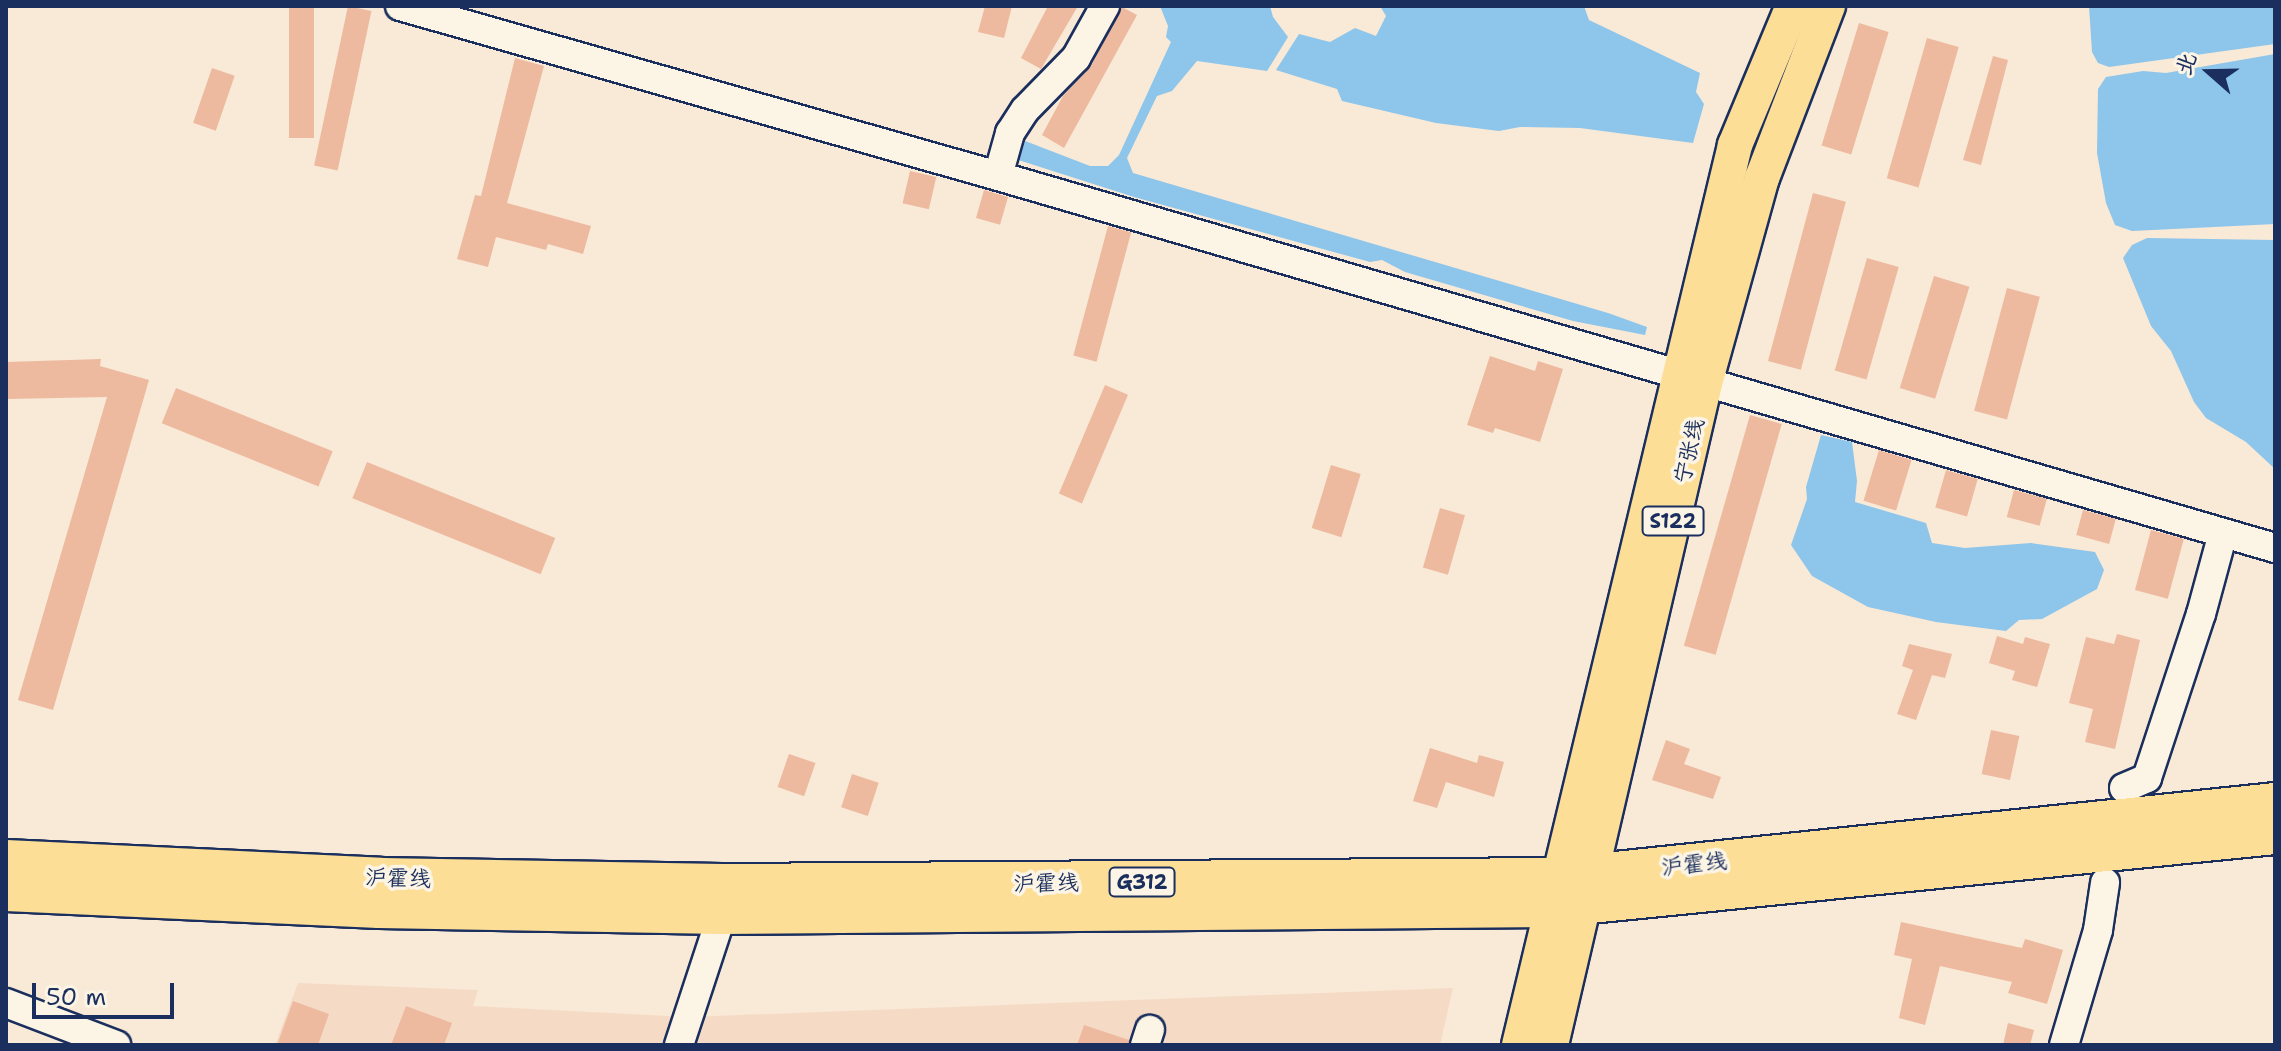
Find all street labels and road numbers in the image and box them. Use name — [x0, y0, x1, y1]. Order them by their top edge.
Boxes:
street label: 宁张线 — [1669, 416, 1709, 486]
road number: S122 — [1641, 505, 1705, 537]
street label: 沪霍线 — [1660, 847, 1728, 881]
street label: 沪霍线 — [365, 864, 431, 892]
road number: G312 — [1108, 866, 1176, 898]
street label: 沪霍线 — [1013, 869, 1079, 897]

